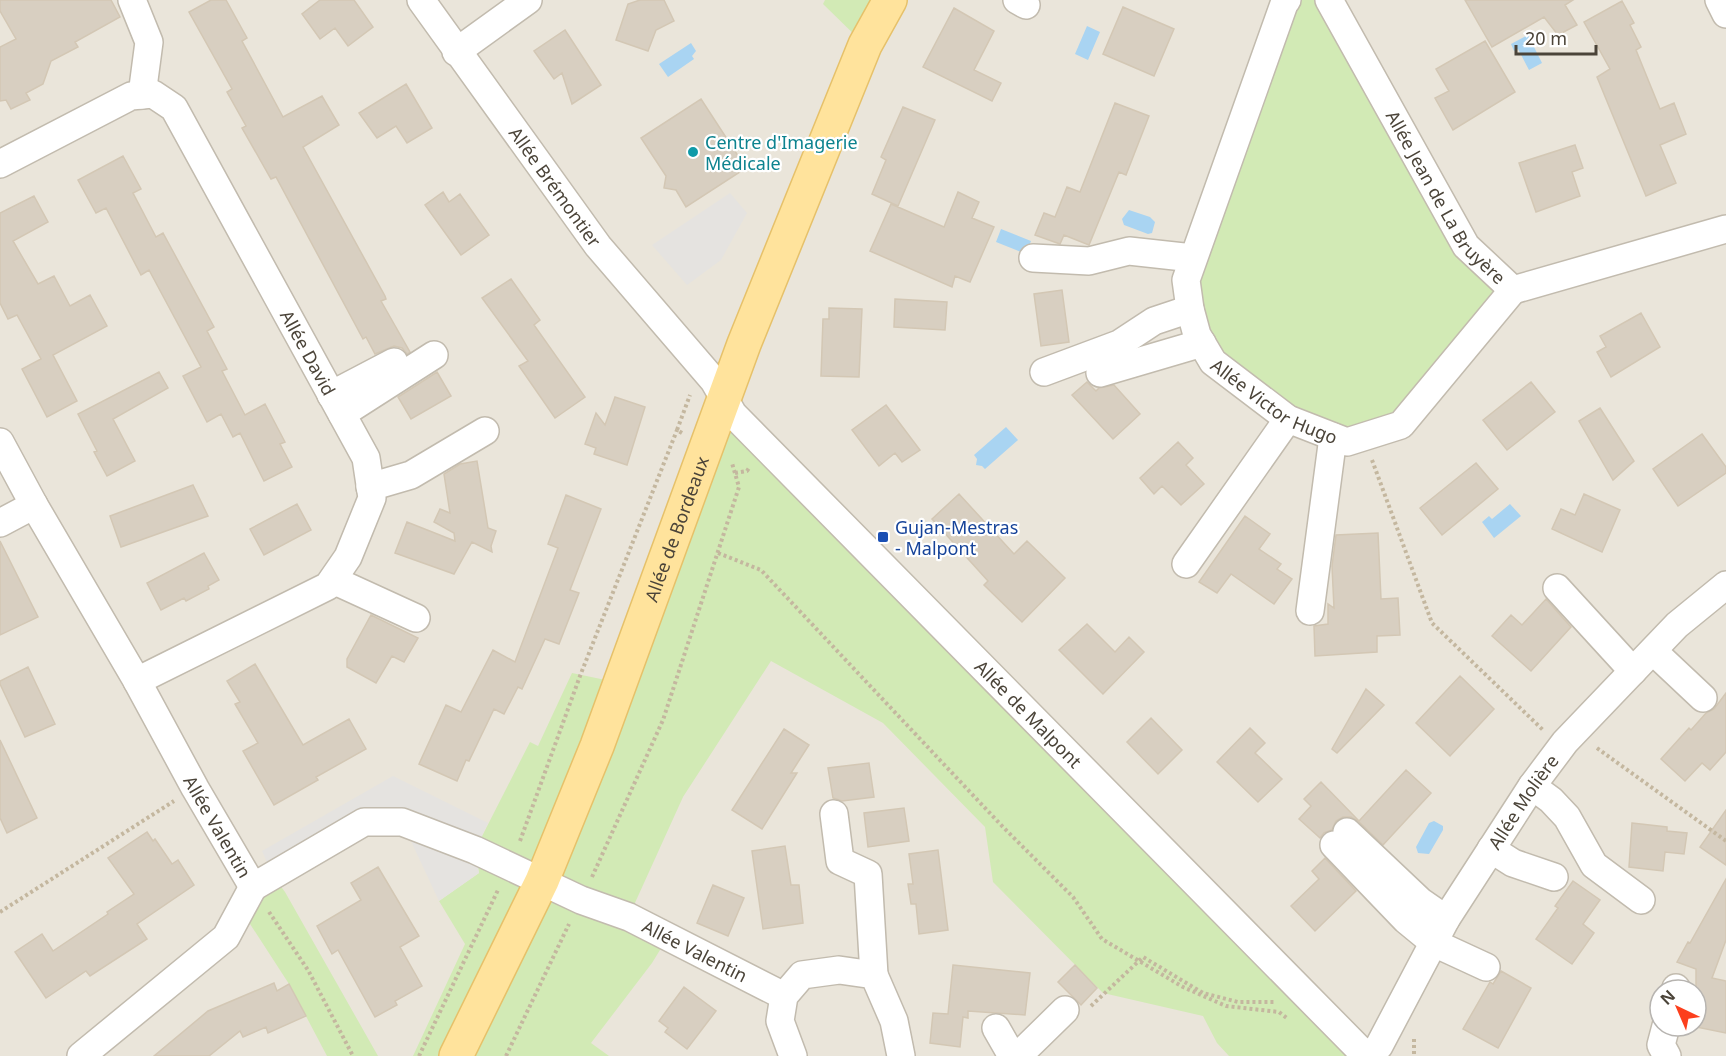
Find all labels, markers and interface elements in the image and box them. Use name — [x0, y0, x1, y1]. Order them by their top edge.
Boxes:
scale bar — [1516, 18, 1596, 56]
text: 20 m — [1525, 26, 1567, 50]
street label: Allée Jean de La Bruyère — [1381, 106, 1511, 289]
street label: Allée Brémontier — [504, 122, 607, 252]
place label: Centre d'Imagerie Médicale — [705, 130, 858, 175]
marker: Centre d'Imagerie Médicale — [686, 145, 700, 159]
street label: Allée David — [275, 306, 341, 400]
street label: Allée Victor Hugo — [1206, 353, 1341, 449]
street label: Allée de Bordeaux — [639, 452, 714, 605]
place label: Gujan-Mestras - Malpont — [895, 515, 1018, 560]
marker: Gujan-Mestras - Malpont — [876, 530, 890, 544]
street label: Allée de Malpont — [970, 655, 1087, 773]
street label: Allée Molière — [1482, 749, 1564, 854]
street label: Allée Valentin — [178, 771, 257, 882]
street label: Allée Valentin — [639, 914, 752, 987]
north arrow — [1648, 978, 1708, 1038]
text: N — [1655, 985, 1680, 1010]

